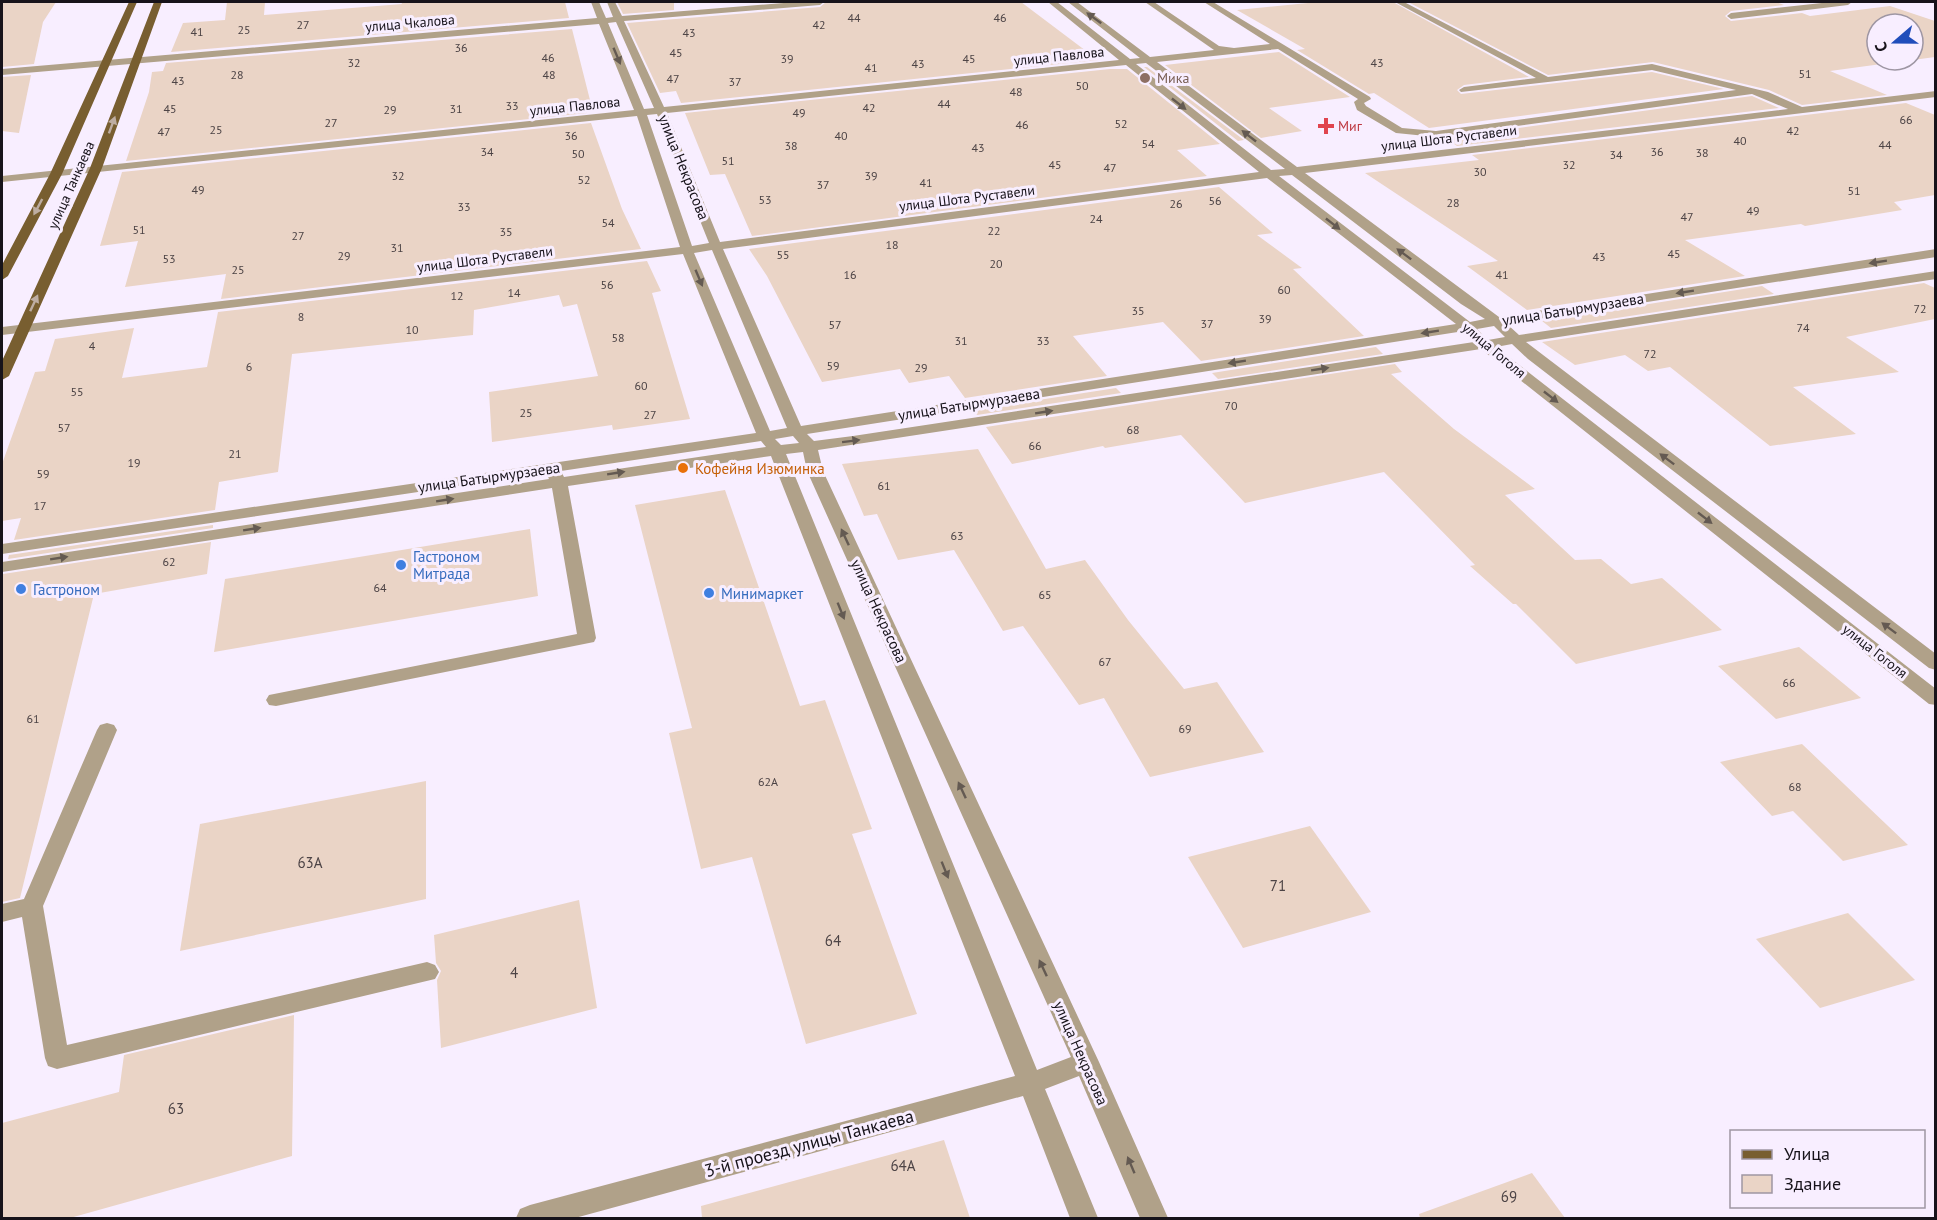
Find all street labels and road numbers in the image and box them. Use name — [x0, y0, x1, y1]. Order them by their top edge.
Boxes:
street label: улица Чкалова — [364, 10, 456, 36]
street label: улица Павлова — [1013, 42, 1105, 70]
street label: улица Павлова — [529, 92, 621, 120]
street label: улица Некрасова — [654, 112, 714, 222]
street label: улица Шота Руставели — [1380, 121, 1518, 155]
street label: улица Танкаева — [44, 138, 98, 232]
street label: улица Шота Руставели — [898, 181, 1036, 215]
street label: улица Шота Руставели — [416, 242, 554, 276]
street label: улица Батырмурзаева — [1501, 288, 1645, 330]
street label: улица Гоголя — [1459, 318, 1529, 382]
street label: улица Батырмурзаева — [897, 383, 1041, 425]
street label: улица Батырмурзаева — [417, 458, 561, 496]
street label: улица Некрасова — [847, 556, 911, 666]
street label: улица Гоголя — [1839, 620, 1911, 682]
street label: улица Некрасова — [1050, 998, 1112, 1108]
street label: 3-й проезд улицы Танкаева — [702, 1104, 916, 1182]

